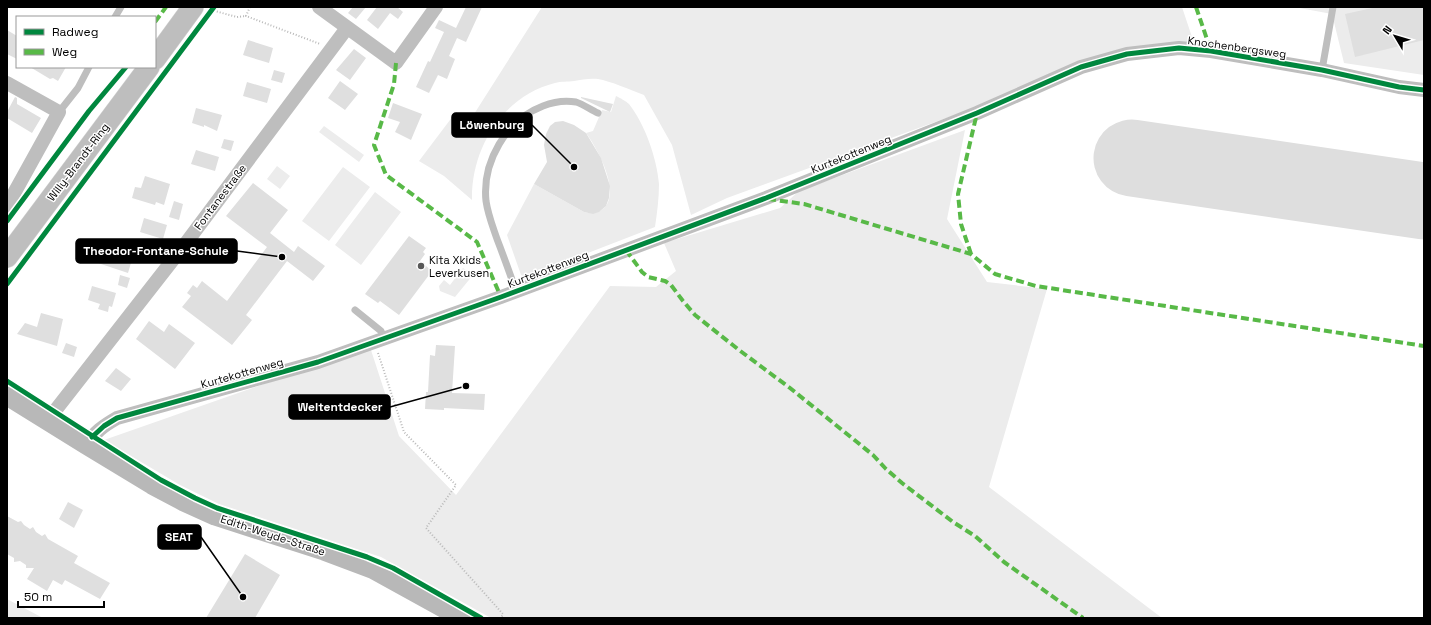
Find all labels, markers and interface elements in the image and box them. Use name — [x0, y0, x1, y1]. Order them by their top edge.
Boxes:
legend — [16, 16, 156, 68]
north arrow — [1375, 16, 1415, 56]
text: N — [1379, 23, 1395, 37]
text: Radweg — [52, 24, 98, 40]
street label: Knochenbergsweg — [1187, 33, 1287, 61]
text: Weg — [52, 44, 77, 60]
callout: Löwenburg — [452, 113, 532, 137]
text: Löwenburg — [460, 117, 524, 133]
street label: Willy-Brandt-Ring — [44, 120, 112, 204]
street label: Kurtekottenweg — [809, 132, 893, 176]
street label: Fontanestraße — [191, 162, 249, 232]
callout: Theodor-Fontane-Schule — [76, 239, 237, 263]
text: Theodor-Fontane-Schule — [83, 243, 229, 259]
street label: Kurtekottenweg — [506, 247, 590, 291]
place label: Kita Xkids Leverkusen — [429, 253, 489, 280]
marker: Kita Xkids Leverkusen — [416, 261, 426, 271]
street label: Kurtekottenweg — [199, 355, 285, 391]
callout: Weltentdecker — [289, 395, 390, 419]
text: Weltentdecker — [297, 399, 383, 415]
street label: Edith-Weyde-Straße — [219, 511, 327, 559]
callout: SEAT — [158, 525, 201, 549]
text: SEAT — [165, 529, 193, 545]
scale bar — [18, 583, 104, 609]
text: 50 m — [24, 589, 52, 605]

